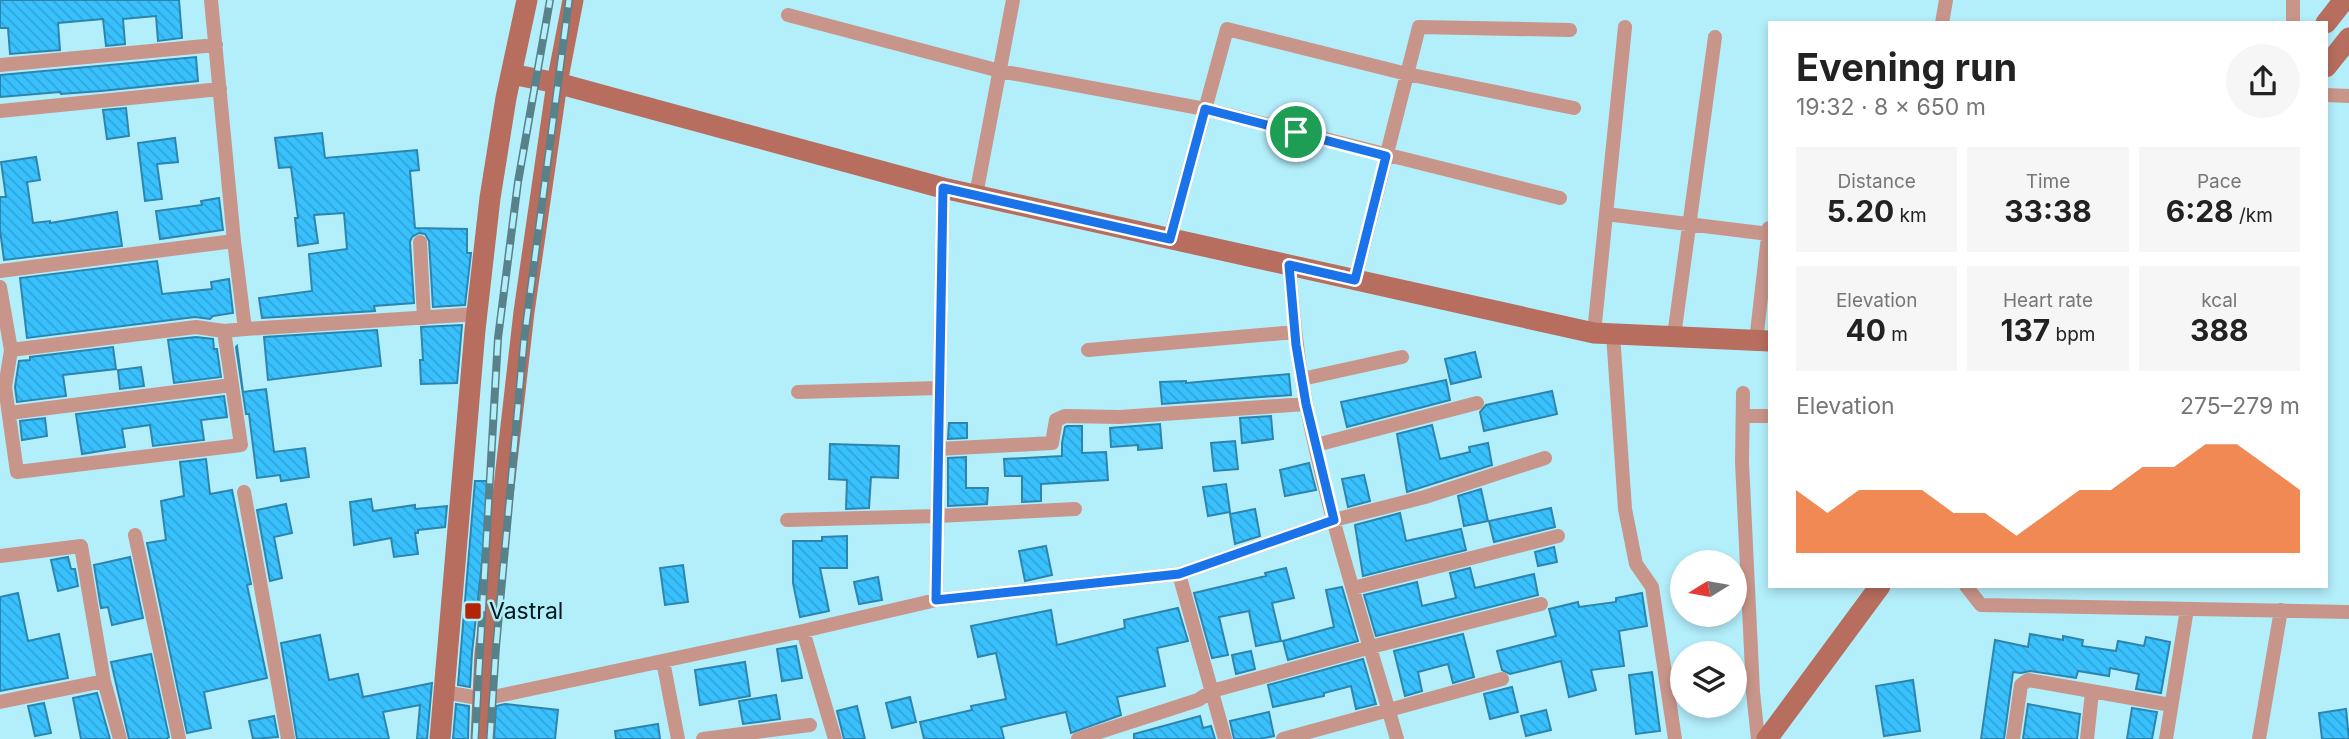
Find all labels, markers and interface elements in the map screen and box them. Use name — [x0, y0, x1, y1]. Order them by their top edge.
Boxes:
text: Evening run — [1796, 44, 2017, 90]
button: share — [2226, 44, 2300, 118]
text: 19:32 · 8 × 650 m — [1796, 93, 1986, 121]
pin — [1266, 102, 1326, 162]
icon: arrive — [1277, 113, 1315, 151]
text: Distance — [1837, 170, 1916, 193]
text: Time — [2026, 170, 2070, 193]
text: Pace — [2197, 170, 2242, 193]
text: 5.20 — [1827, 193, 1894, 229]
text: 33:38 — [2004, 193, 2092, 229]
text: 6:28 — [2166, 193, 2234, 229]
text: km — [1894, 204, 1927, 227]
text: /km — [2234, 204, 2273, 227]
text: Elevation — [1836, 289, 1917, 312]
text: Heart rate — [2003, 289, 2093, 312]
text: kcal — [2201, 289, 2237, 312]
text: 40 — [1845, 312, 1886, 348]
text: 137 — [2000, 312, 2050, 348]
text: 388 — [2190, 312, 2249, 348]
text: m — [1886, 323, 1908, 346]
text: bpm — [2050, 323, 2096, 346]
text: Elevation — [1796, 392, 1895, 420]
text: 275–279 m — [2180, 392, 2300, 420]
north arrow — [1670, 550, 1746, 626]
map controls — [1670, 550, 1747, 718]
place label: Vastral — [489, 597, 563, 625]
marker: Vastral — [463, 601, 483, 621]
button: layers — [1670, 641, 1747, 718]

